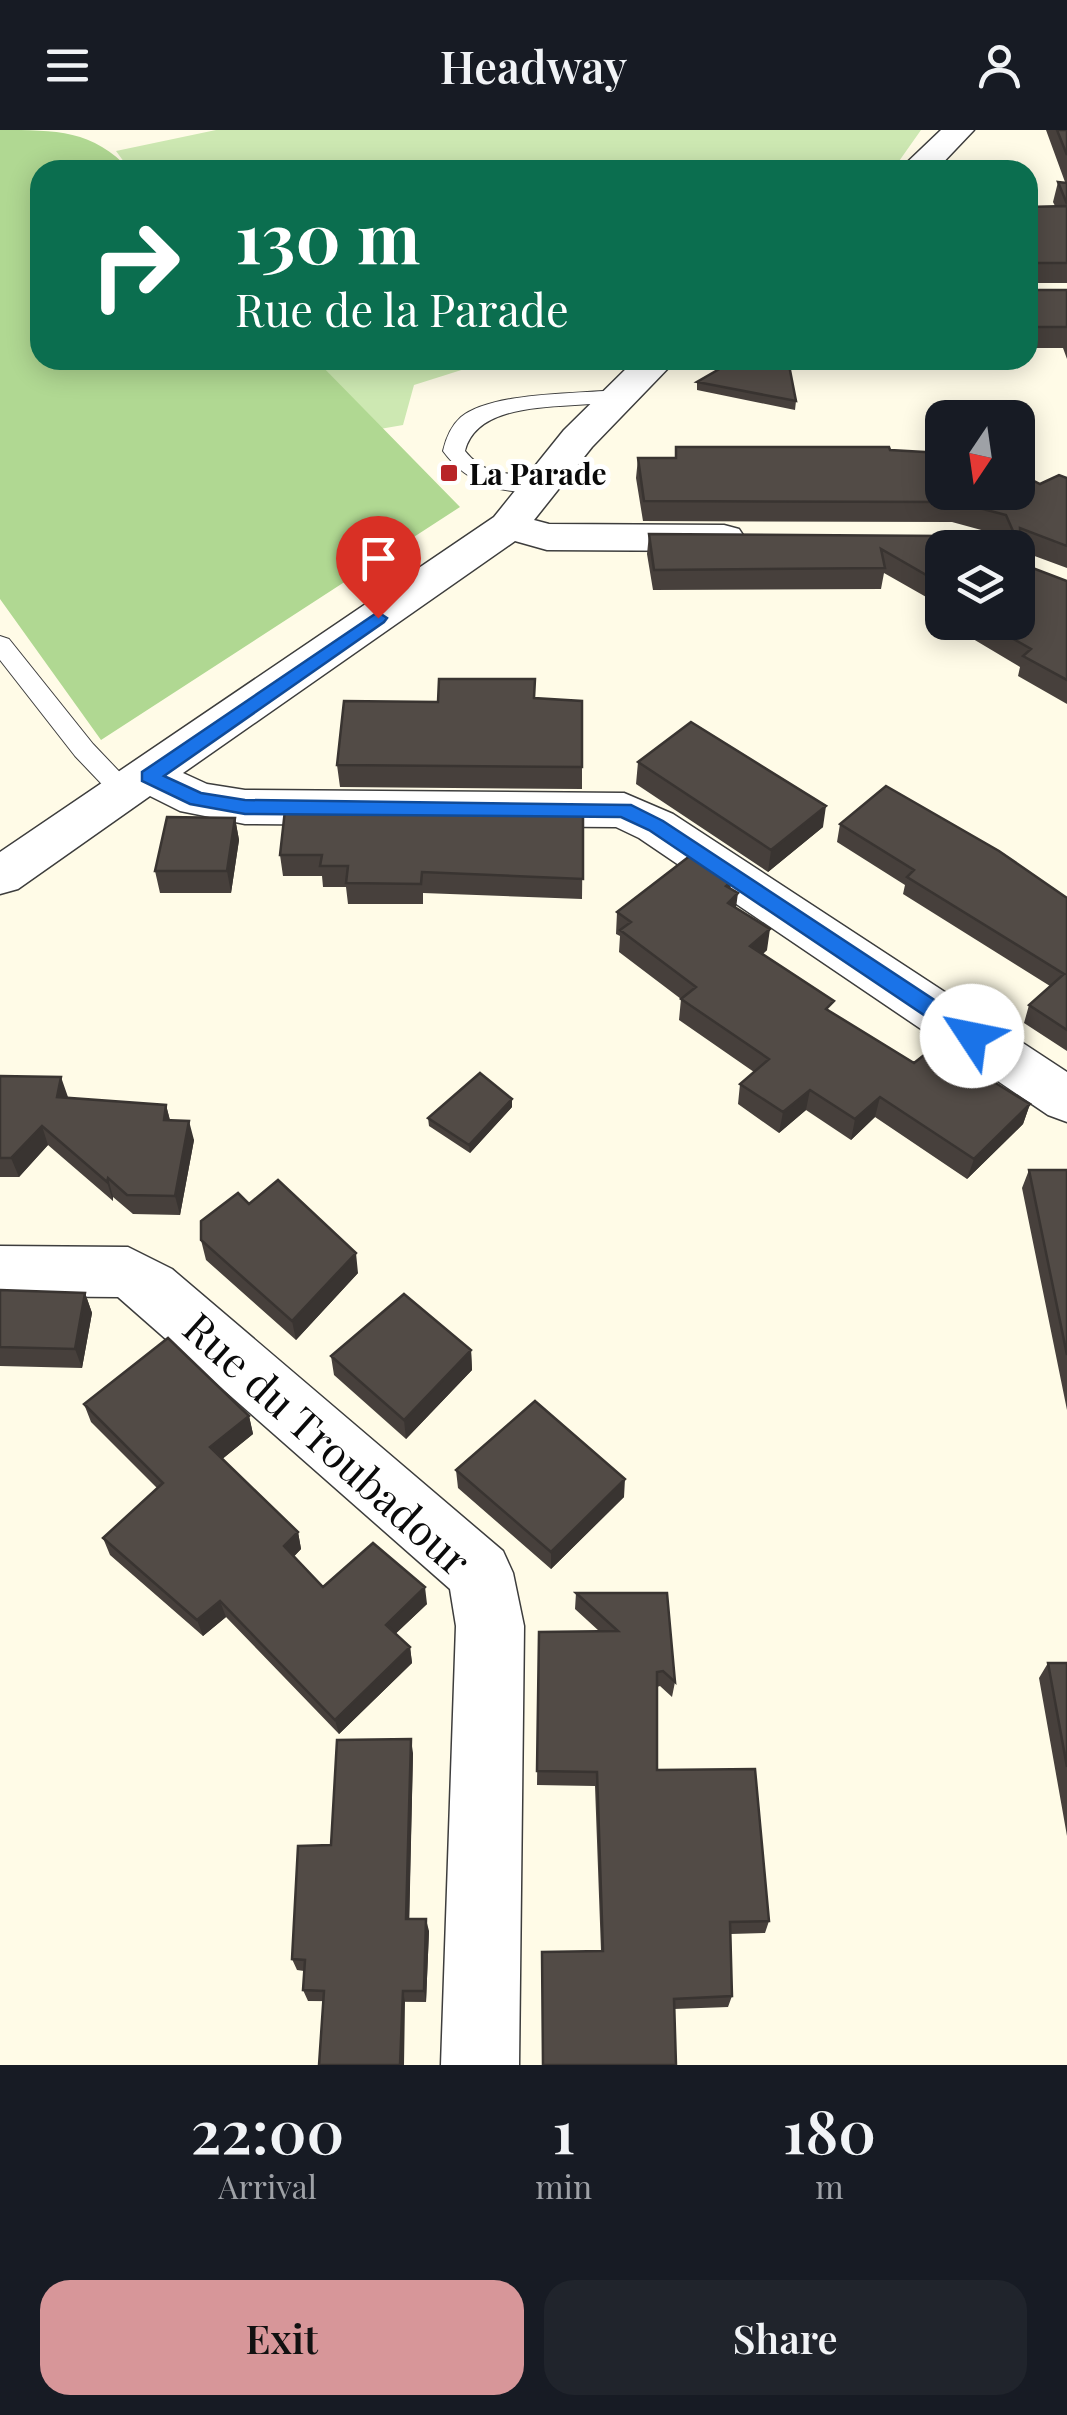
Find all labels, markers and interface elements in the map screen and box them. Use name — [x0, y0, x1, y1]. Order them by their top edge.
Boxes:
text: Headway — [440, 35, 627, 95]
icon: menu — [40, 38, 95, 93]
icon: person — [972, 38, 1027, 93]
text: 130 m — [235, 188, 420, 282]
icon: right — [70, 200, 200, 330]
text: Rue de la Parade — [235, 278, 569, 338]
north arrow — [925, 400, 1035, 510]
map controls — [925, 400, 1035, 640]
place label: La Parade — [469, 453, 607, 493]
marker: La Parade — [438, 462, 460, 484]
pin — [336, 516, 421, 619]
button: layers — [925, 530, 1035, 640]
icon: arrive — [351, 531, 406, 586]
position arrow — [920, 984, 1024, 1088]
street label: Rue du Troubadour — [173, 1299, 484, 1587]
text: 22:00 — [191, 2089, 344, 2169]
text: 1 — [552, 2089, 575, 2169]
text: 180 — [783, 2089, 876, 2169]
text: Arrival — [218, 2164, 317, 2207]
text: min — [535, 2164, 592, 2207]
text: m — [815, 2164, 844, 2207]
button: Exit — [40, 2280, 524, 2395]
button: Share — [544, 2280, 1027, 2395]

